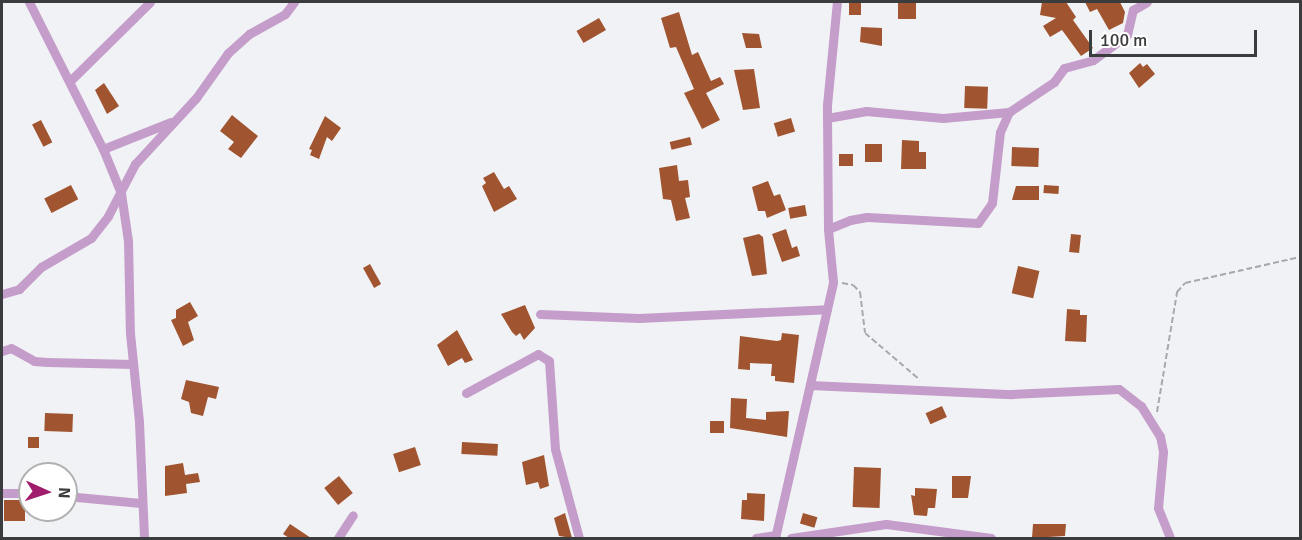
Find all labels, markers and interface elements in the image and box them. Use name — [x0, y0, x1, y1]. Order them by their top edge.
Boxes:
scale bar — [1092, 18, 1260, 56]
text: 100 m — [1100, 29, 1147, 51]
north arrow — [18, 462, 78, 522]
text: N — [54, 487, 74, 499]

